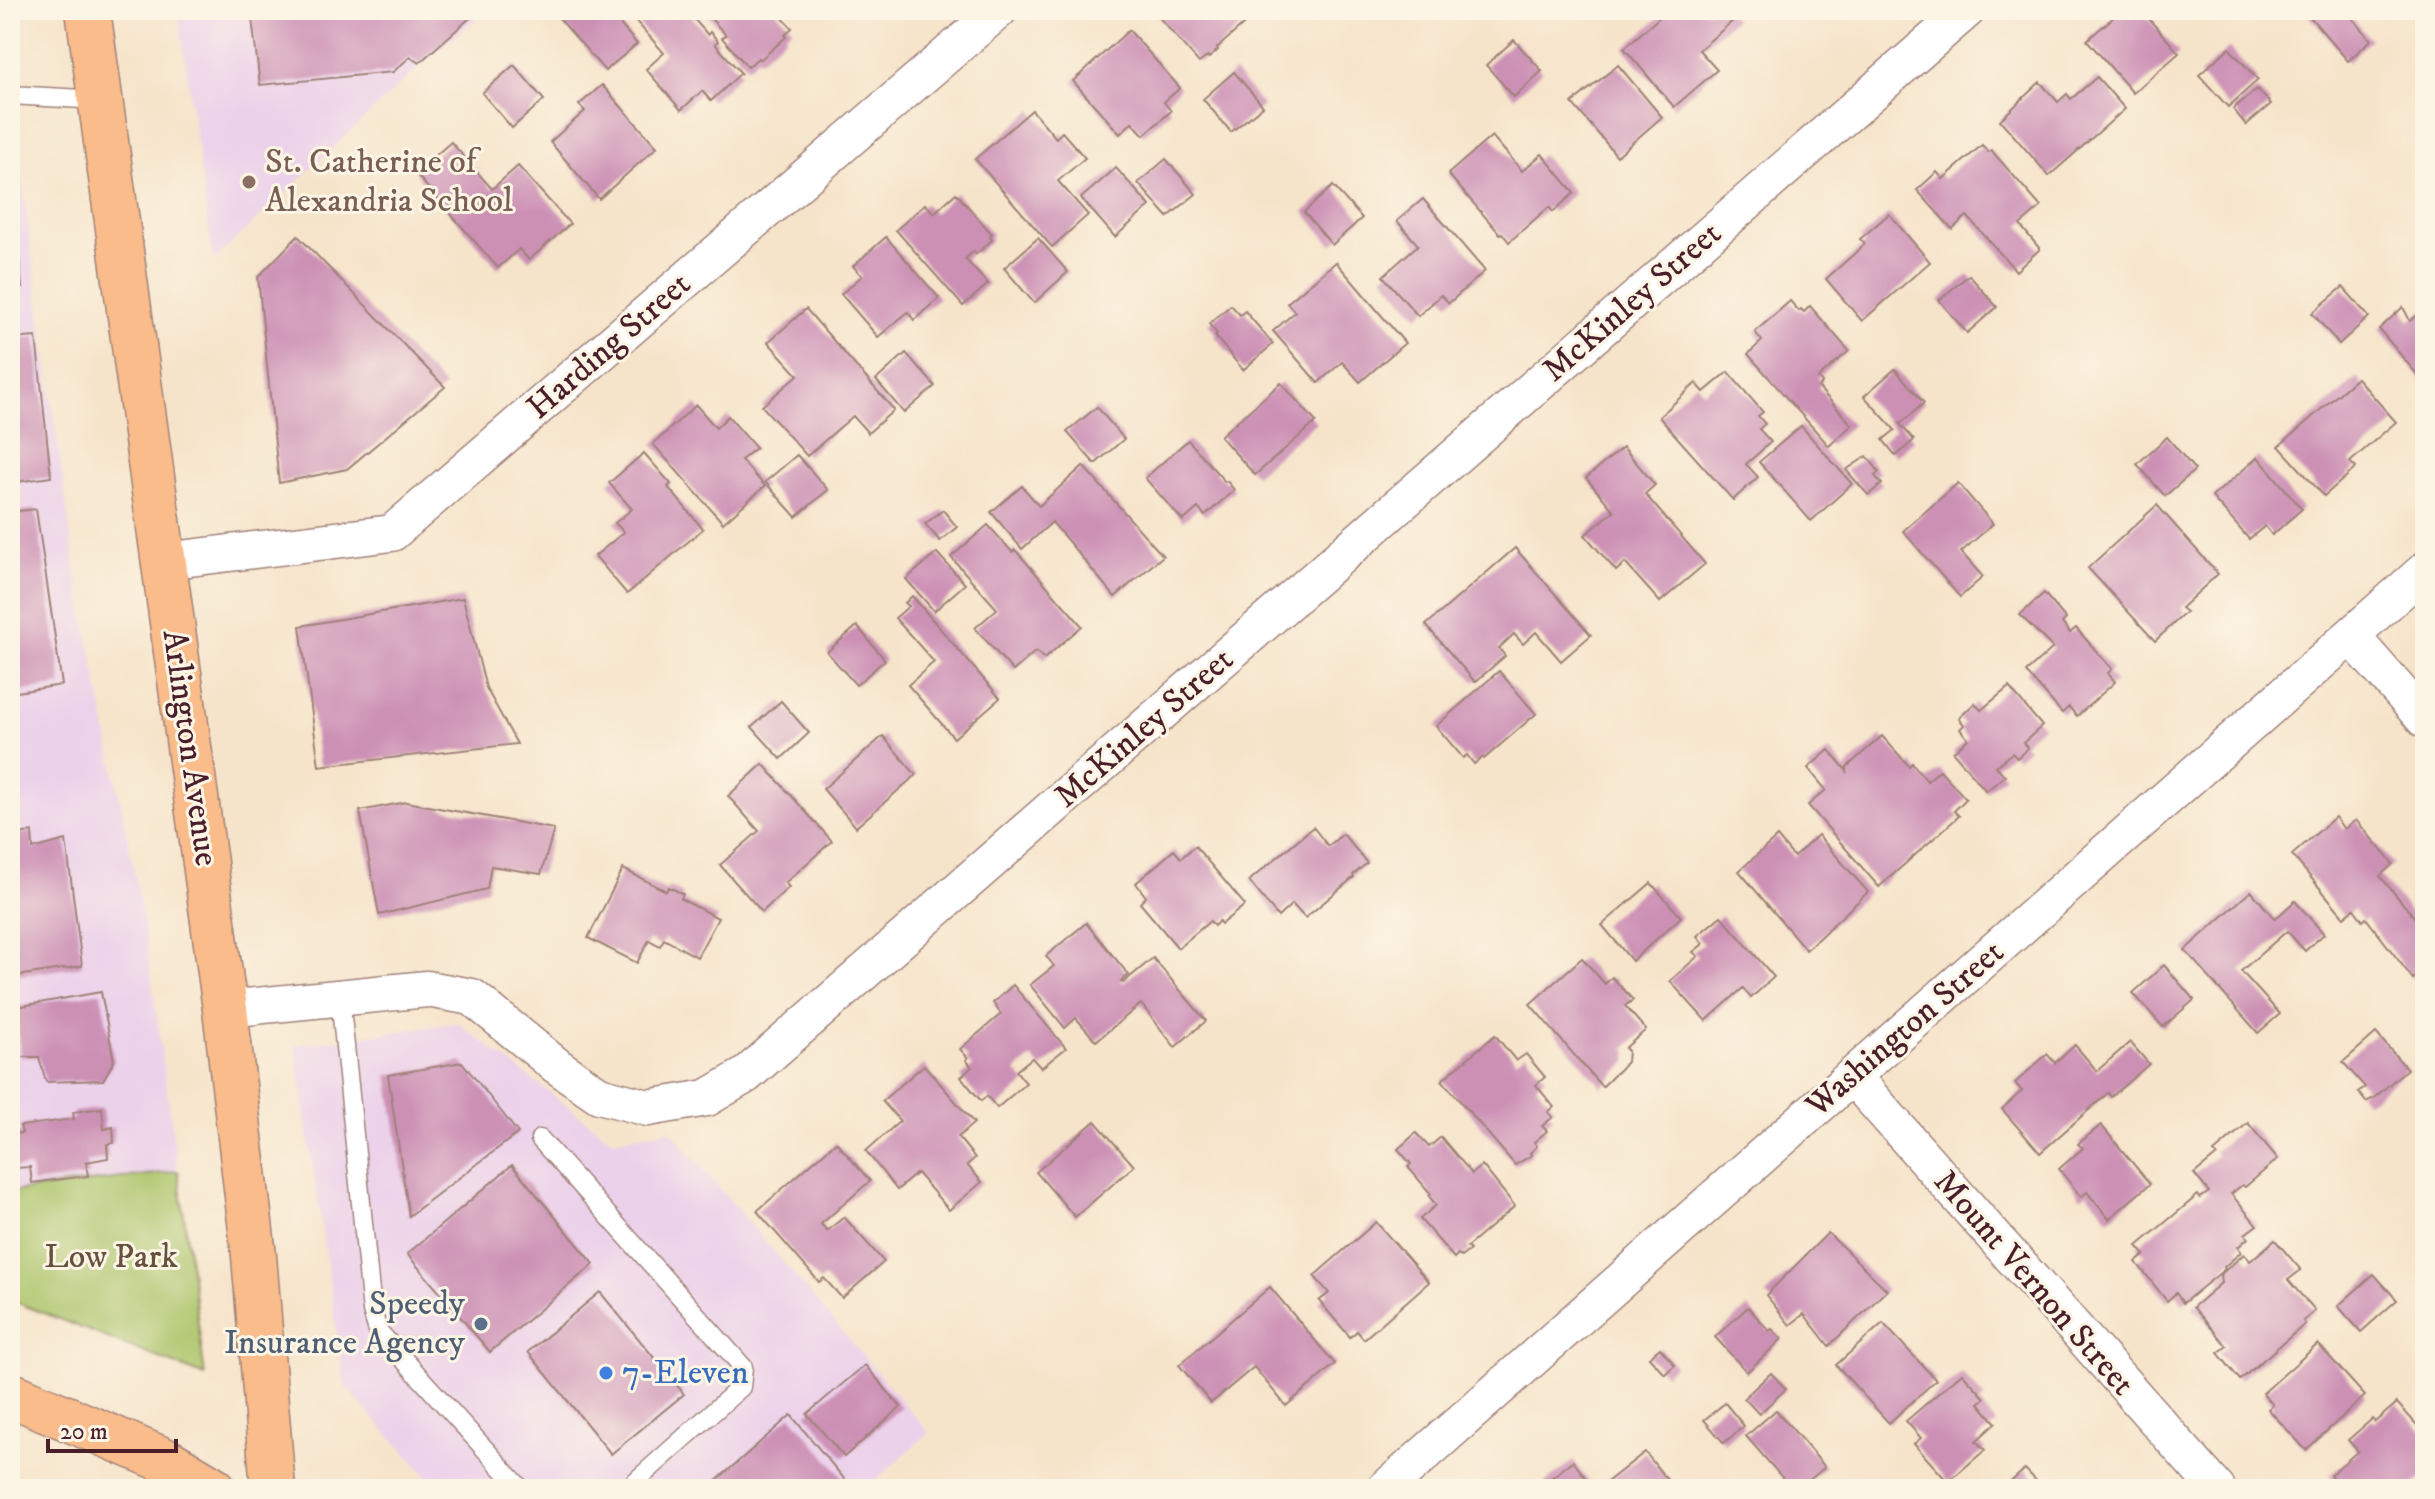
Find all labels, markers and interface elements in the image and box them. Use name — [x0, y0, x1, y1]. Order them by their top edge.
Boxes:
place label: St. Catherine of Alexandria School — [265, 141, 514, 222]
marker: St. Catherine of Alexandria School — [240, 173, 258, 191]
street label: McKinley Street — [1534, 213, 1730, 391]
street label: Harding Street — [519, 263, 700, 429]
street label: Arlington Avenue — [153, 627, 227, 869]
street label: McKinley Street — [1046, 639, 1242, 817]
street label: Washington Street — [1797, 931, 2013, 1127]
street label: Mount Vernon Street — [1925, 1162, 2144, 1405]
park label: Low Park — [44, 1236, 178, 1278]
place label: Speedy Insurance Agency — [224, 1283, 466, 1364]
marker: Speedy Insurance Agency — [472, 1315, 490, 1333]
place label: 7-Eleven — [622, 1352, 749, 1394]
marker: 7-Eleven — [597, 1364, 615, 1382]
scale bar — [48, 1403, 176, 1453]
text: 20 m — [60, 1417, 108, 1447]

